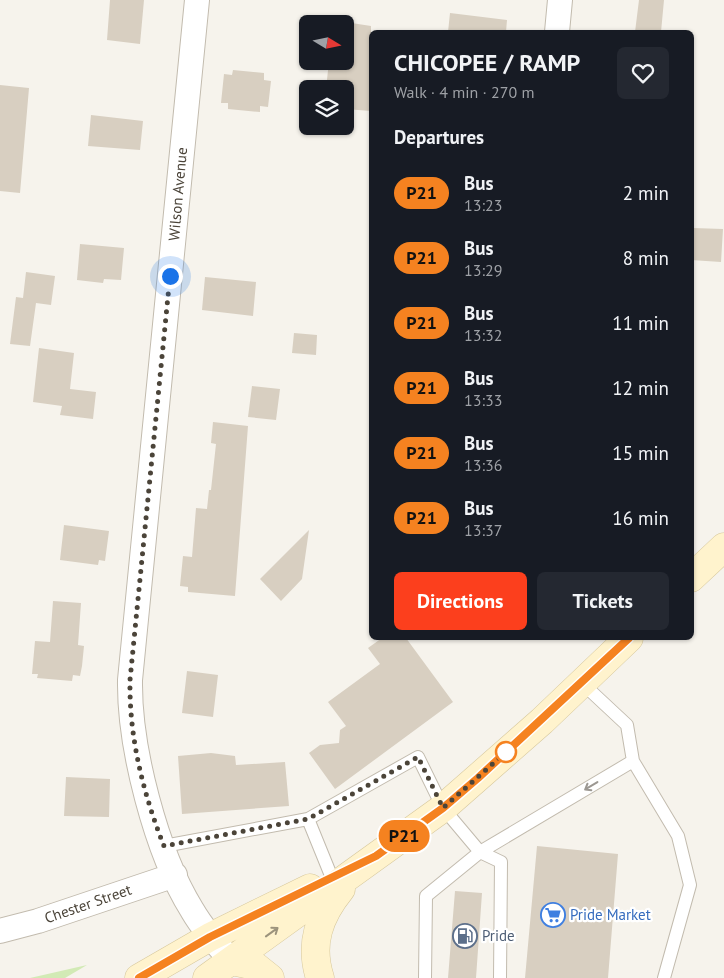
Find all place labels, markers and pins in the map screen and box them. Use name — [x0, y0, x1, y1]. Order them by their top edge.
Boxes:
unlabelled marker — [495, 741, 517, 763]
supermarket icon: Pride Market — [540, 902, 566, 928]
place label: Pride Market — [570, 905, 651, 924]
fuel station icon: Pride — [452, 923, 478, 949]
place label: Pride — [482, 926, 515, 945]

